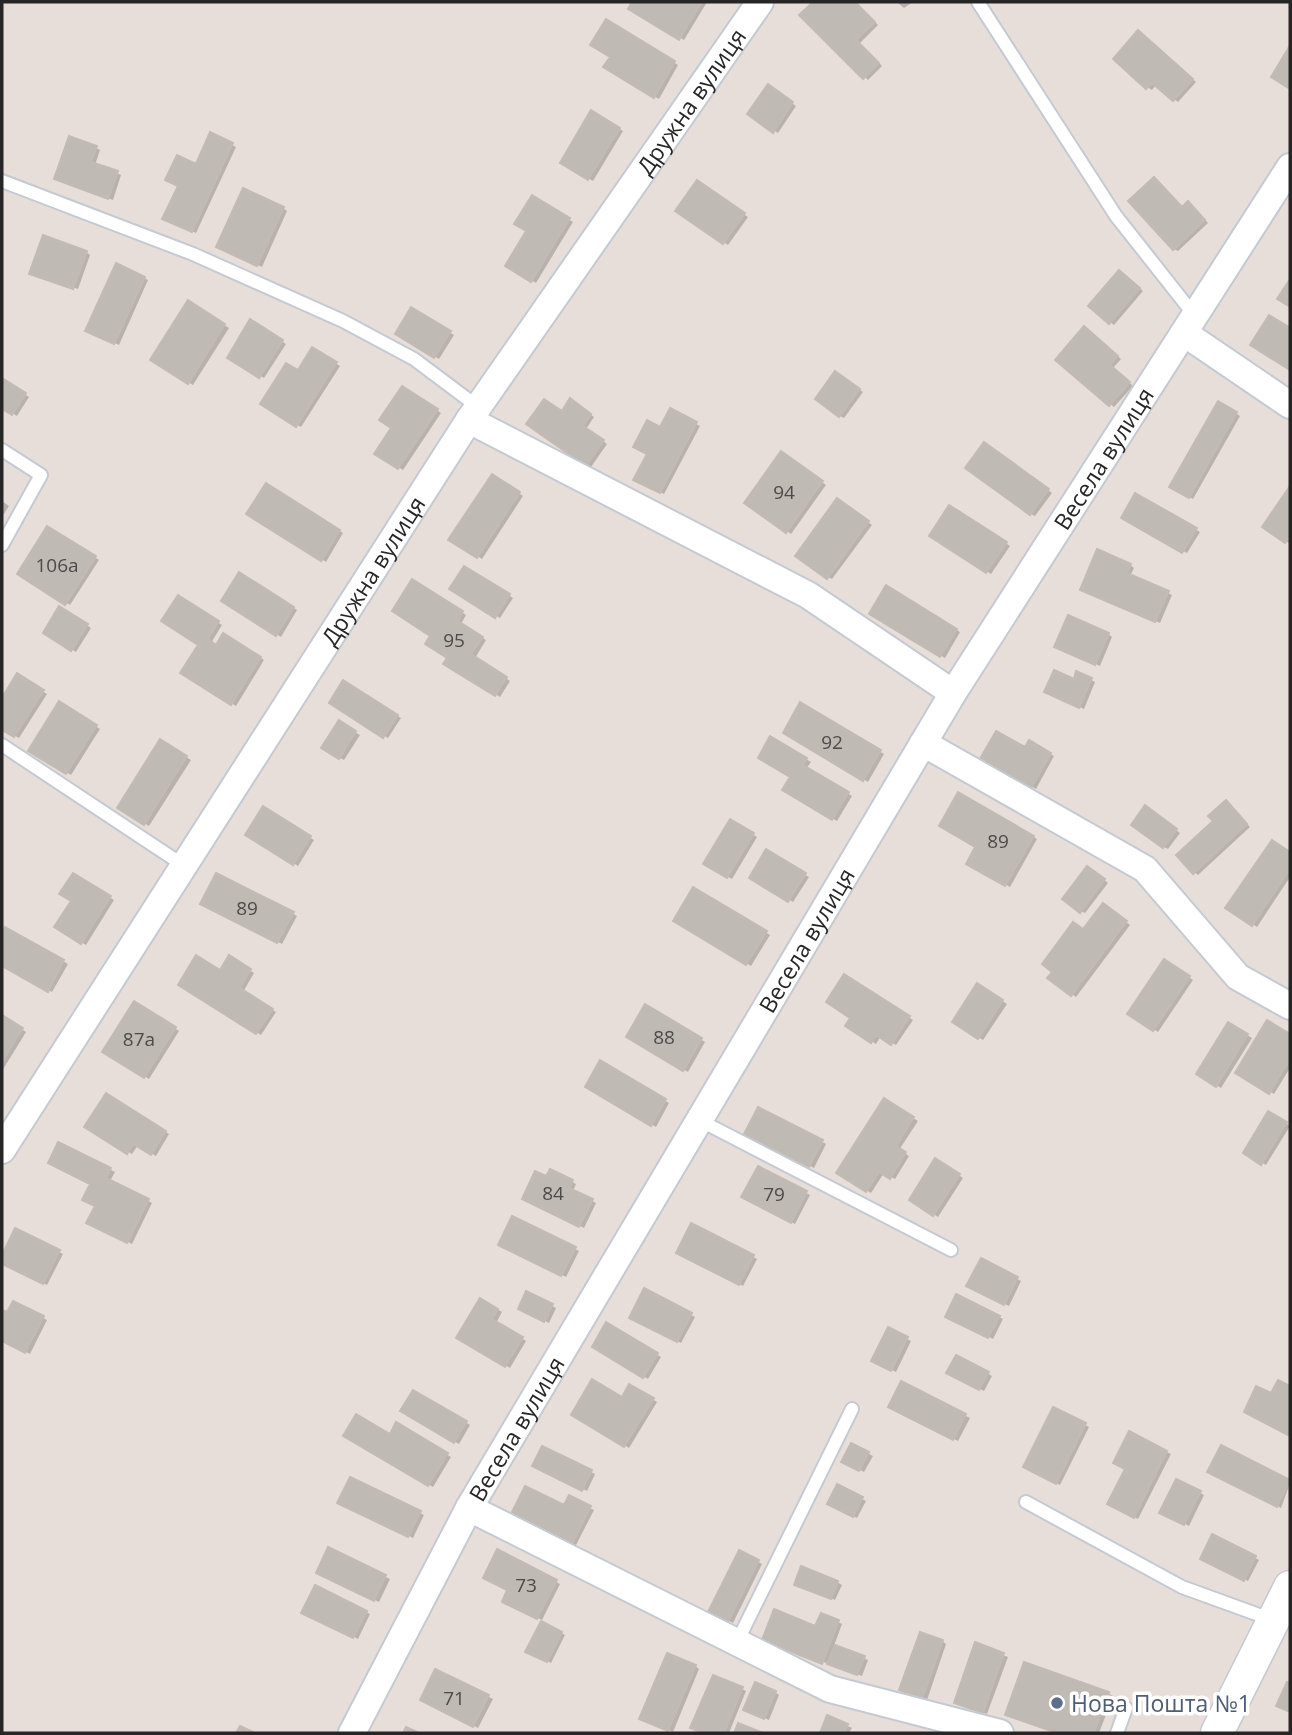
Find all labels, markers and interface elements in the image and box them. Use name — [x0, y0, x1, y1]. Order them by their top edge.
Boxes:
street label: Дружна вулиця — [629, 22, 753, 181]
street label: Весела вулиця — [1046, 381, 1161, 536]
house number: 94 — [773, 479, 795, 505]
street label: Дружна вулиця — [313, 490, 432, 651]
house number: 106а — [35, 552, 79, 578]
house number: 95 — [443, 627, 465, 653]
house number: 92 — [821, 729, 843, 755]
house number: 89 — [987, 828, 1009, 854]
street label: Весела вулиця — [751, 862, 862, 1019]
house number: 89 — [236, 895, 258, 921]
house number: 88 — [653, 1024, 675, 1050]
house number: 87а — [123, 1026, 155, 1052]
house number: 84 — [542, 1180, 564, 1206]
house number: 79 — [763, 1181, 785, 1207]
street label: Весела вулиця — [461, 1350, 572, 1507]
house number: 73 — [515, 1572, 537, 1598]
house number: 71 — [443, 1685, 465, 1711]
place label: Нова Пошта №1 — [1071, 1687, 1251, 1719]
marker: Нова Пошта №1 — [1049, 1695, 1065, 1711]

